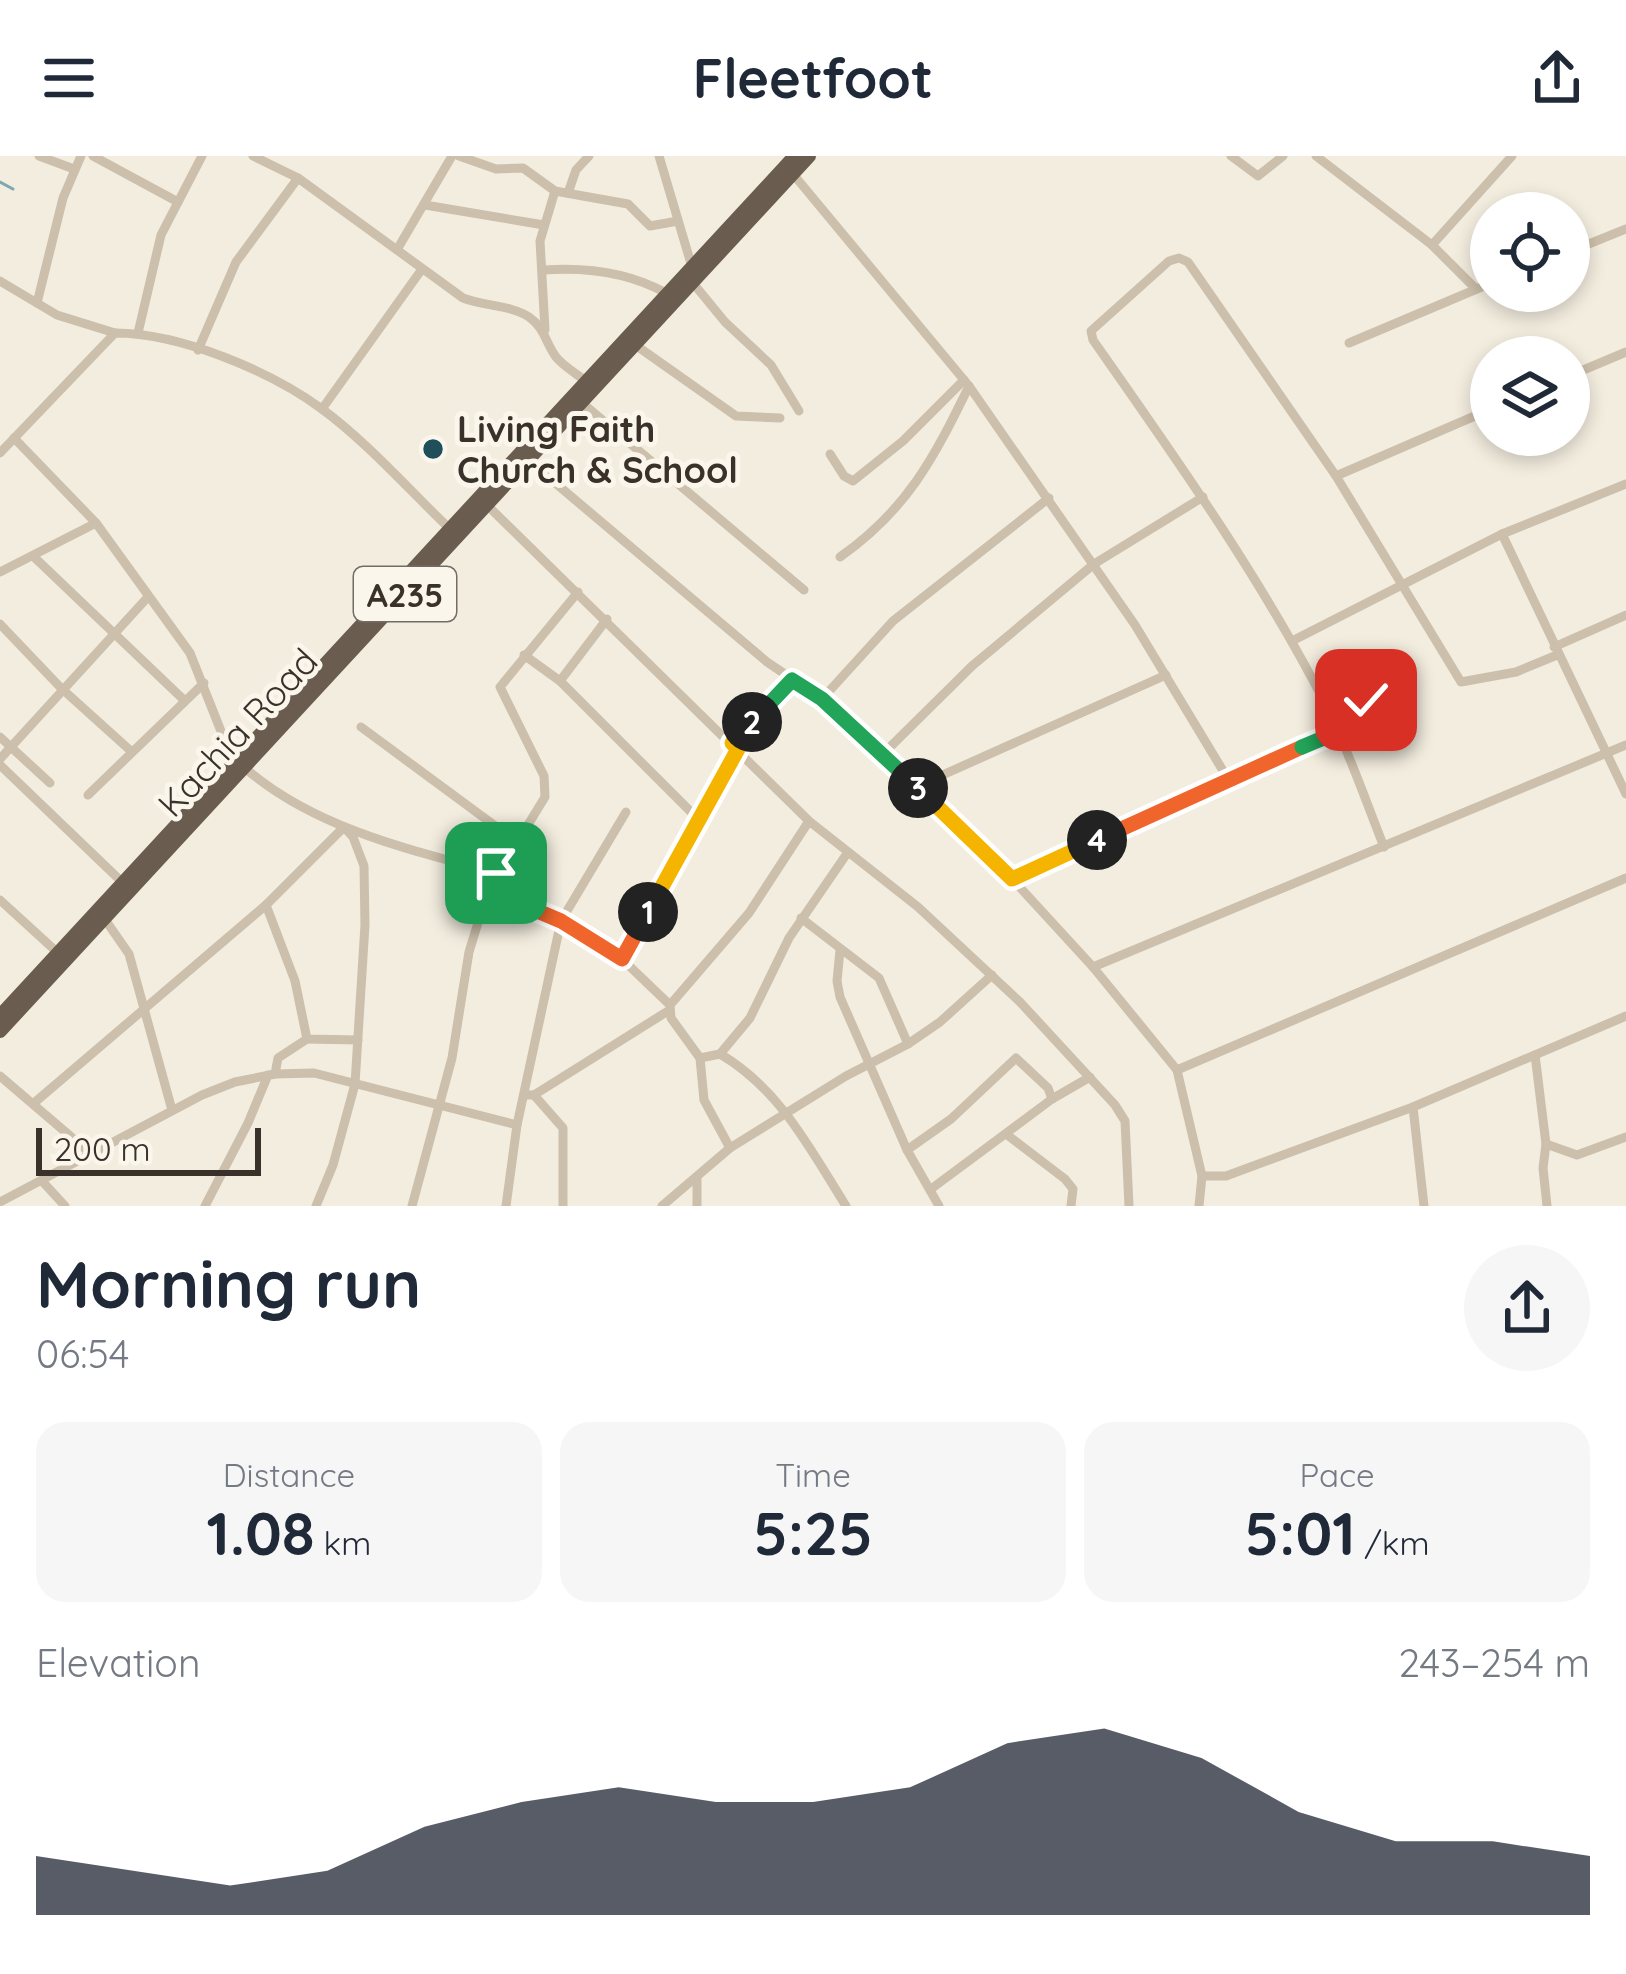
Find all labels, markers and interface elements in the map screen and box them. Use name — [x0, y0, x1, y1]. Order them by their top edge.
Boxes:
text: Fleetfoot — [693, 44, 933, 112]
icon: menu — [36, 45, 102, 111]
icon: share — [1524, 45, 1590, 111]
map controls — [1470, 192, 1590, 456]
button: locate — [1470, 192, 1590, 312]
button: layers — [1470, 336, 1590, 456]
place label: Living Faith Church & School — [457, 406, 738, 492]
marker: Living Faith Church & School — [420, 436, 446, 462]
road number: A235 — [354, 567, 456, 621]
street label: Kachia Road — [148, 638, 326, 826]
pin — [1315, 649, 1417, 751]
icon: check — [1333, 667, 1399, 733]
pin: 2 — [722, 692, 782, 752]
text: 2 — [743, 701, 761, 742]
pin: 3 — [888, 758, 948, 818]
text: 3 — [909, 767, 927, 808]
pin: 4 — [1067, 810, 1127, 870]
text: 4 — [1087, 819, 1107, 860]
pin — [445, 822, 547, 924]
icon: arrive — [463, 840, 529, 906]
pin: 1 — [618, 882, 678, 942]
text: 1 — [642, 891, 654, 932]
scale bar — [36, 1122, 261, 1175]
text: 200 m — [54, 1128, 151, 1169]
text: Morning run — [36, 1242, 421, 1325]
button: share — [1464, 1245, 1590, 1371]
text: 06:54 — [36, 1329, 129, 1378]
text: Distance — [223, 1454, 355, 1495]
text: Time — [775, 1454, 851, 1495]
text: Pace — [1299, 1454, 1375, 1495]
text: 1.08 — [207, 1495, 315, 1570]
text: 5:25 — [753, 1495, 873, 1570]
text: 5:01 — [1244, 1495, 1356, 1570]
text: km — [315, 1522, 371, 1563]
text: /km — [1356, 1522, 1430, 1563]
text: Elevation — [36, 1638, 200, 1687]
text: 243–254 m — [1398, 1638, 1590, 1687]

